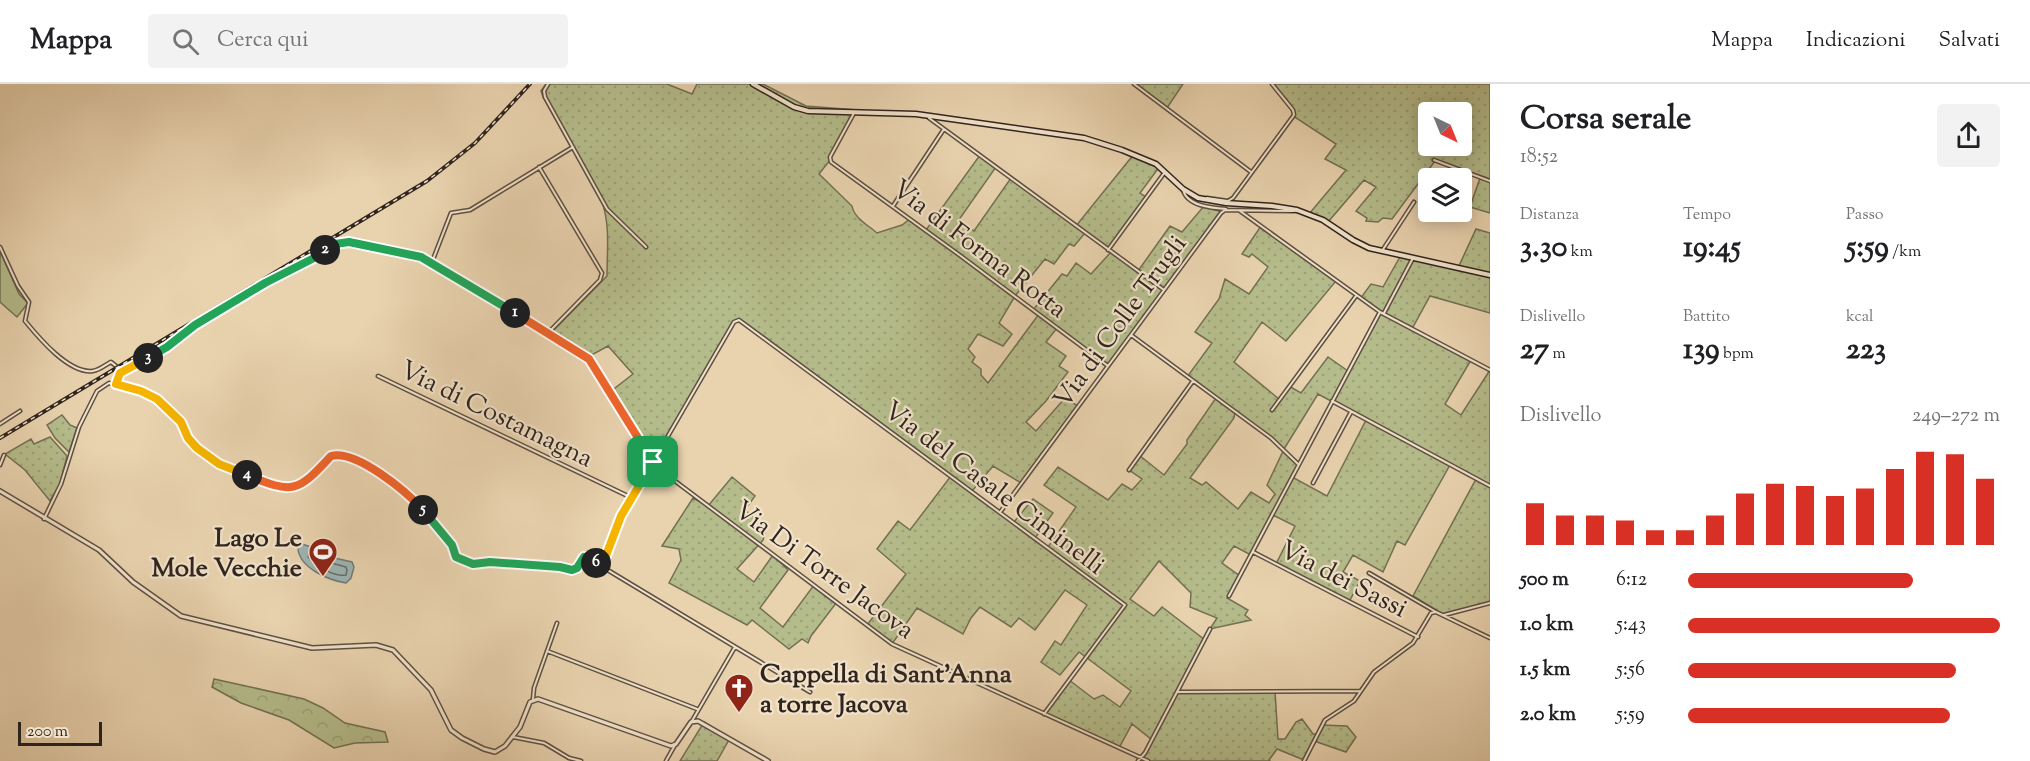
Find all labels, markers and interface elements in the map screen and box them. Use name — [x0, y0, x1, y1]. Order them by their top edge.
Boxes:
search box — [148, 14, 568, 68]
text: Mappa — [30, 21, 112, 61]
icon: search — [169, 25, 202, 58]
text: Cerca qui — [217, 25, 308, 57]
text: Mappa — [1711, 26, 1773, 56]
text: Indicazioni — [1806, 26, 1906, 56]
text: Salvati — [1939, 26, 2000, 56]
text: Corsa serale — [1520, 96, 1692, 144]
north arrow — [1418, 102, 1472, 156]
map controls — [1418, 102, 1472, 222]
button: share — [1937, 104, 2000, 167]
text: 18:52 — [1520, 143, 1558, 172]
button: layers — [1418, 168, 1472, 222]
street label: Via di Forma Rotta — [883, 172, 1074, 328]
text: Distanza — [1520, 204, 1579, 227]
text: Tempo — [1683, 204, 1731, 227]
text: Passo — [1846, 204, 1884, 227]
text: 3.30 — [1520, 227, 1567, 270]
text: 19:45 — [1683, 227, 1741, 270]
text: 5:59 — [1846, 227, 1889, 270]
street label: Via di Colle Trugli — [1045, 228, 1197, 417]
pin: 2 — [310, 235, 340, 265]
text: 2 — [321, 238, 329, 261]
text: km — [1567, 241, 1593, 264]
text: /km — [1889, 241, 1921, 264]
pin: 1 — [500, 298, 530, 328]
text: 1 — [512, 301, 518, 324]
text: Dislivello — [1520, 306, 1585, 329]
text: Battito — [1683, 306, 1730, 329]
text: kcal — [1846, 306, 1874, 329]
text: 27 — [1520, 329, 1549, 372]
text: 139 — [1683, 329, 1720, 372]
text: 223 — [1846, 329, 1886, 372]
pin: 3 — [133, 343, 163, 373]
text: m — [1549, 343, 1566, 366]
text: bpm — [1720, 343, 1754, 366]
text: 3 — [145, 346, 151, 369]
street label: Via di Costamagna — [393, 352, 599, 478]
street label: Via del Casale Ciminelli — [875, 393, 1112, 585]
text: Dislivello — [1520, 402, 1602, 431]
text: 249–272 m — [1912, 402, 2000, 431]
pin — [627, 436, 678, 487]
icon: arrive — [636, 445, 669, 478]
pin: 4 — [232, 460, 262, 490]
text: 4 — [243, 463, 251, 486]
street label: Via Di Torre Jacova — [726, 493, 921, 649]
pin: 5 — [408, 495, 438, 525]
text: 5 — [420, 498, 426, 521]
place label: Lago Le Mole Vecchie — [151, 521, 302, 588]
street label: Via dei Sassi — [1272, 532, 1413, 628]
sports icon: Lago Le Mole Vecchie — [307, 536, 339, 578]
pin: 6 — [581, 548, 611, 578]
text: 6 — [592, 551, 600, 574]
text: 500 m — [1520, 566, 1569, 595]
text: 6:12 — [1616, 566, 1647, 595]
text: 1.0 km — [1520, 611, 1574, 640]
text: 5:43 — [1616, 611, 1646, 640]
text: 1.5 km — [1520, 656, 1570, 685]
text: 5:56 — [1616, 656, 1645, 685]
place label: Cappella di Sant'Anna a torre Jacova — [760, 657, 1012, 724]
church icon: Cappella di Sant'Anna a torre Jacova — [723, 672, 755, 714]
text: 2.0 km — [1520, 701, 1576, 730]
text: 5:59 — [1616, 701, 1645, 730]
scale bar — [18, 719, 102, 746]
text: 200 m — [27, 721, 68, 744]

